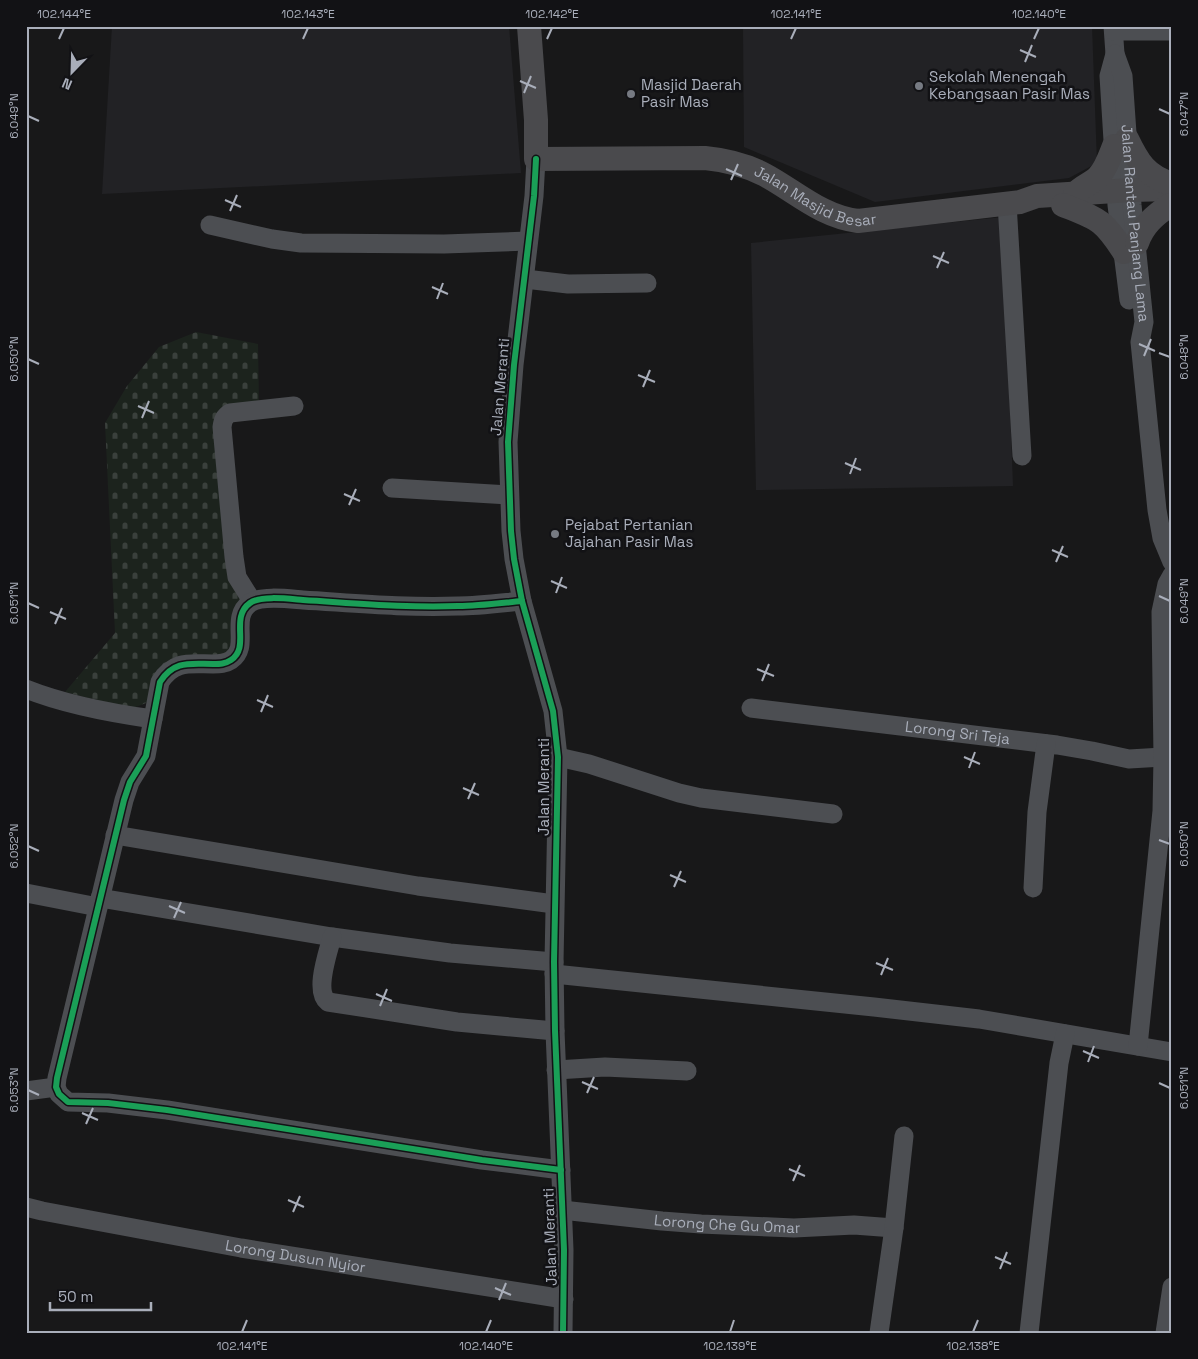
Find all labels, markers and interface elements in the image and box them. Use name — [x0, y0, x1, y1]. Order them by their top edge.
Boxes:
text: 102.144°E — [37, 6, 91, 22]
text: 102.143°E — [281, 6, 335, 22]
text: 102.142°E — [525, 6, 579, 22]
text: 102.141°E — [770, 6, 822, 22]
text: 102.140°E — [1012, 6, 1066, 22]
north arrow — [48, 48, 98, 98]
place label: Sekolah Menengah Kebangsaan Pasir Mas — [929, 67, 1090, 103]
text: N — [59, 74, 75, 94]
place label: Masjid Daerah Pasir Mas — [641, 75, 742, 111]
marker: Sekolah Menengah Kebangsaan Pasir Mas — [913, 80, 925, 92]
marker: Masjid Daerah Pasir Mas — [625, 88, 637, 100]
text: 6.047°N — [1176, 92, 1192, 136]
text: 6.049°N — [6, 93, 22, 139]
street label: Jalan Rantau Panjang Lama — [1117, 124, 1154, 323]
street label: Jalan Masjid Besar — [751, 161, 878, 230]
text: 6.048°N — [1176, 334, 1192, 380]
text: 6.050°N — [6, 336, 22, 382]
street label: Jalan Meranti — [486, 337, 513, 437]
place label: Pejabat Pertanian Jajahan Pasir Mas — [565, 515, 693, 551]
marker: Pejabat Pertanian Jajahan Pasir Mas — [549, 528, 561, 540]
text: 6.049°N — [1176, 578, 1192, 624]
text: 6.051°N — [6, 582, 22, 624]
street label: Lorong Sri Teja — [904, 717, 1011, 748]
street label: Jalan Meranti — [534, 738, 553, 836]
text: 6.050°N — [1176, 821, 1192, 867]
text: 6.052°N — [6, 824, 22, 868]
text: 6.051°N — [1176, 1067, 1192, 1109]
text: 6.053°N — [6, 1068, 22, 1112]
street label: Jalan Meranti — [538, 1188, 561, 1286]
street label: Lorong Che Gu Omar — [653, 1210, 801, 1237]
street label: Lorong Dusun Nyior — [224, 1235, 367, 1277]
scale bar — [50, 1279, 151, 1311]
text: 50 m — [58, 1287, 93, 1306]
text: 102.141°E — [216, 1338, 268, 1354]
text: 102.140°E — [459, 1338, 513, 1354]
text: 102.139°E — [703, 1338, 757, 1354]
text: 102.138°E — [946, 1338, 1000, 1354]

